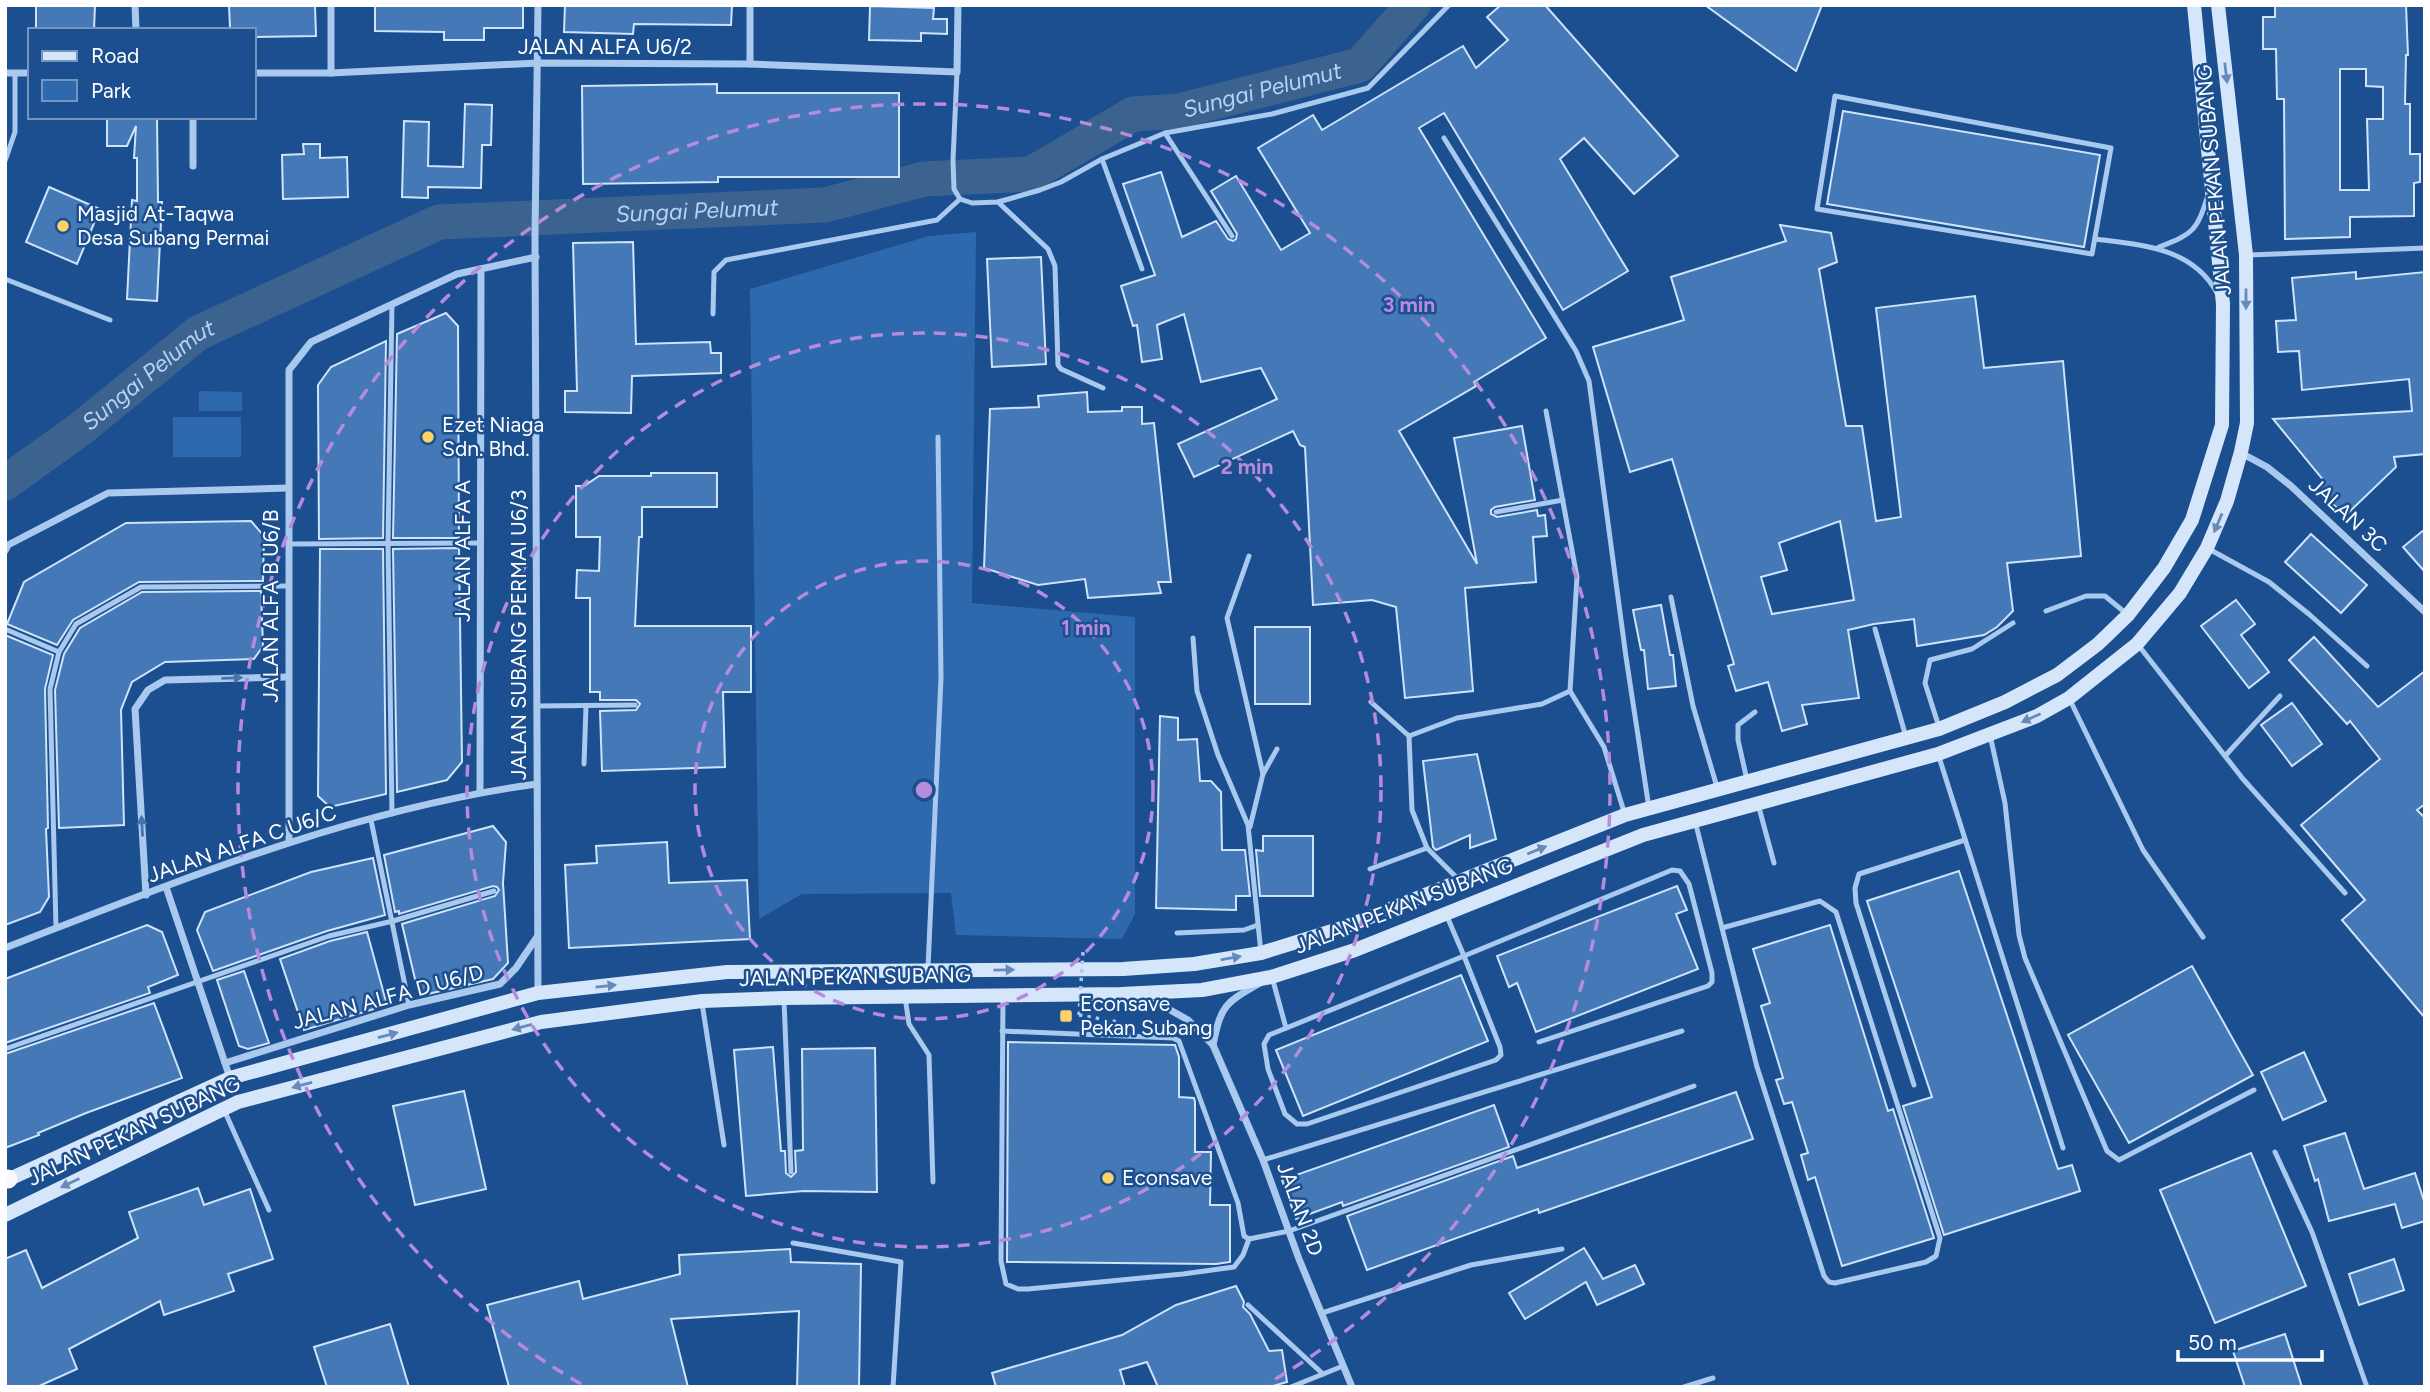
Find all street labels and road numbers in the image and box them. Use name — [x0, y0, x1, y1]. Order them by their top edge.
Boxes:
street label: JALAN ALFA U6/2 — [518, 34, 692, 59]
street label: JALAN PEKAN SUBANG — [2191, 64, 2236, 297]
street label: JALAN 3C — [2304, 472, 2393, 557]
street label: JALAN ALFA A — [450, 480, 475, 622]
street label: JALAN SUBANG PERMAI U6/3 — [506, 490, 531, 780]
street label: JALAN ALFA B U6/B — [258, 509, 283, 703]
street label: JALAN ALFA C U6/C — [144, 799, 339, 888]
street label: JALAN PEKAN SUBANG — [1291, 852, 1516, 959]
street label: JALAN ALFA D U6/D — [290, 959, 486, 1034]
street label: JALAN PEKAN SUBANG — [739, 962, 971, 991]
street label: JALAN PEKAN SUBANG — [24, 1070, 244, 1191]
street label: JALAN 2D — [1272, 1159, 1329, 1259]

